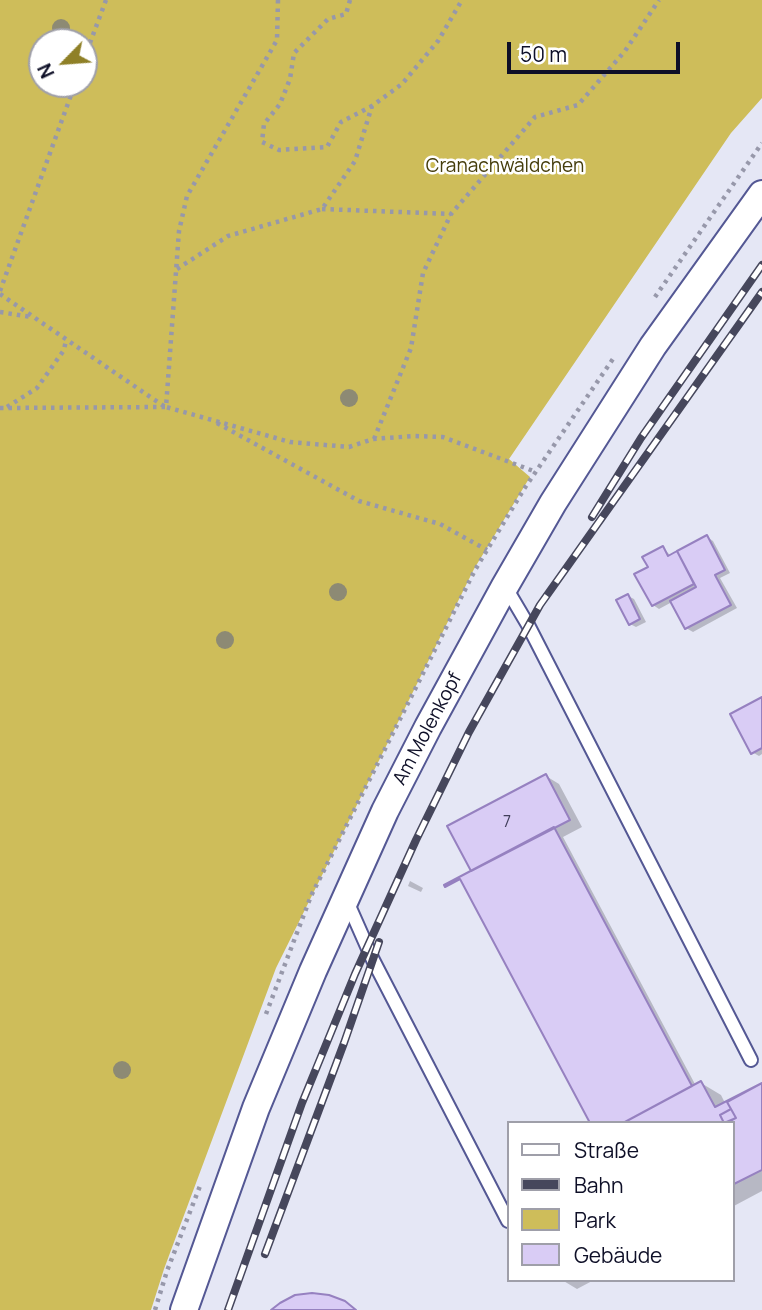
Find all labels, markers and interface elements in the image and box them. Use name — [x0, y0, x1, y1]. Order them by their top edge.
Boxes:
north arrow — [28, 28, 98, 98]
scale bar — [510, 28, 683, 72]
text: 50 m — [520, 40, 567, 68]
text: N — [31, 59, 60, 83]
park label: Cranachwäldchen — [426, 156, 584, 178]
street label: Am Molenkopf — [389, 669, 467, 789]
house number: 7 — [503, 813, 511, 833]
legend — [506, 1121, 734, 1282]
text: Straße — [574, 1136, 639, 1164]
text: Bahn — [574, 1171, 624, 1199]
text: Park — [574, 1206, 616, 1234]
text: Gebäude — [574, 1241, 662, 1269]

